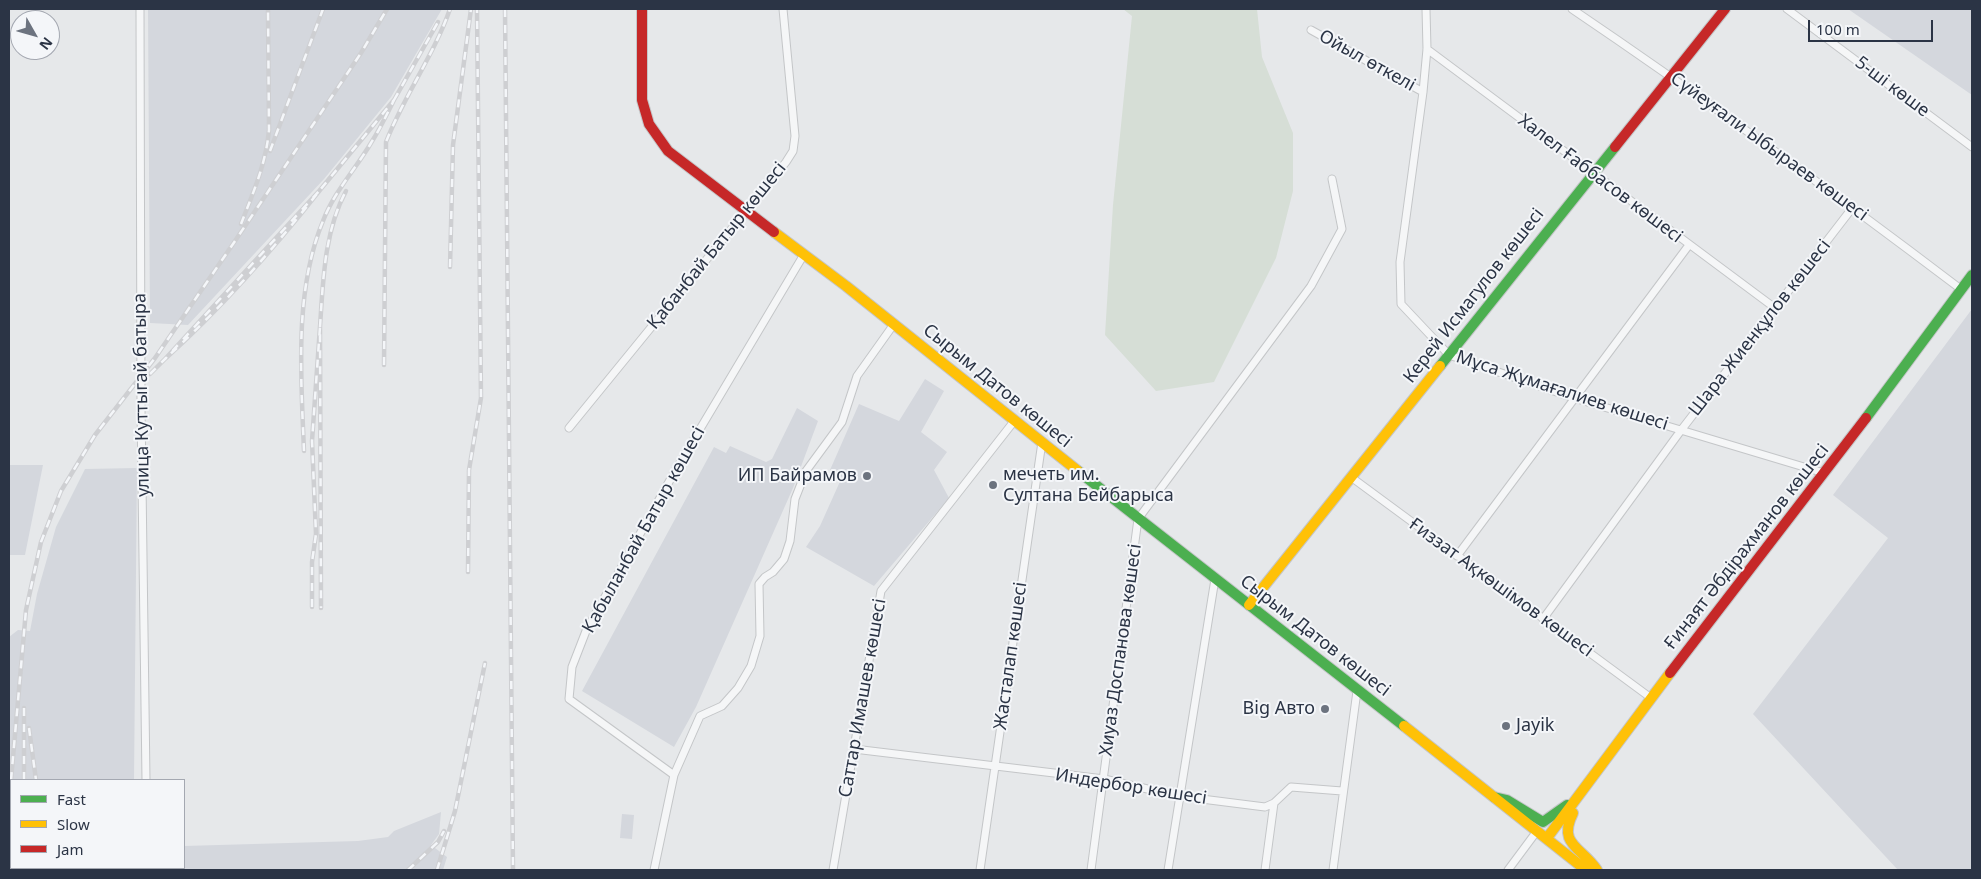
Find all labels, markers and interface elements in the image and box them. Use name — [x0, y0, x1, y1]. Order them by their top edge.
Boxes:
north arrow — [10, 10, 60, 60]
scale bar — [1811, 10, 1936, 42]
text: 100 m — [1816, 19, 1860, 39]
street label: Ойыл өткелі — [1315, 26, 1419, 96]
text: N — [35, 34, 57, 54]
street label: 5-шi көше — [1851, 52, 1933, 122]
street label: Сүйеуғали Ыбыраев көшесi — [1666, 68, 1872, 226]
street label: Халел Ғаббасов көшесі — [1514, 110, 1686, 248]
street label: Қабанбай Батыр көшесі — [643, 158, 791, 334]
street label: Керей Исмагулов көшесі — [1399, 204, 1549, 388]
street label: Шара Жиенқұлов көшесі — [1685, 236, 1835, 420]
street label: улица Куттыгай батыра — [129, 293, 155, 497]
street label: Сырым Датов көшесі — [918, 320, 1076, 452]
street label: Мұса Жұмағалиев көшесі — [1453, 346, 1671, 436]
street label: Қабыланбай Батыр көшесі — [578, 423, 710, 637]
street label: Ғинаят Әбдірахманов көшесі — [1660, 440, 1834, 654]
place label: мечеть им. Султана Бейбарыса — [1003, 464, 1174, 506]
place label: ИП Байрамов — [738, 465, 857, 487]
marker: ИП Байрамов — [861, 470, 873, 482]
marker: мечеть им. Султана Бейбарыса — [987, 479, 999, 491]
street label: Ғиззат Ақкөшімов көшесi — [1405, 514, 1597, 662]
street label: Хиуаз Доспанова көшесі — [1095, 543, 1147, 757]
street label: Сырым Датов көшесі — [1236, 571, 1394, 701]
street label: Жасталап көшесі — [990, 581, 1032, 731]
street label: Саттар Имашев көшесі — [835, 597, 891, 799]
place label: Big Авто — [1243, 698, 1315, 720]
marker: Big Авто — [1319, 703, 1331, 715]
place label: Jayik — [1516, 715, 1554, 737]
marker: Jayik — [1500, 720, 1512, 732]
street label: Индербор көшесі — [1054, 764, 1208, 810]
legend — [10, 779, 185, 869]
text: Fast — [57, 789, 86, 809]
text: Slow — [57, 814, 90, 834]
text: Jam — [57, 839, 84, 859]

